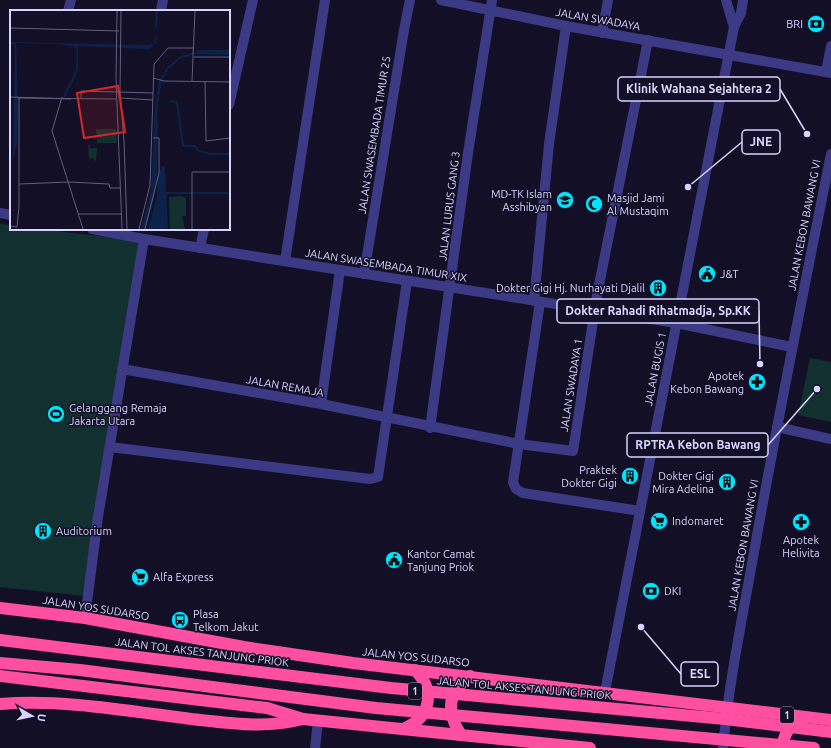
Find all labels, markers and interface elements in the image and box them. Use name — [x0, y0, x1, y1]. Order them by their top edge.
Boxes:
street label: JALAN SWADAYA — [555, 6, 642, 32]
inset map — [10, 10, 230, 230]
bank icon: BRI — [806, 14, 826, 34]
place label: BRI — [786, 18, 803, 30]
street label: JALAN SWASEMBADA TIMUR 25 — [356, 55, 392, 215]
callout: Klinik Wahana Sejahtera 2 — [618, 77, 780, 101]
text: Klinik Wahana Sejahtera 2 — [626, 82, 772, 95]
callout: JNE — [742, 130, 780, 154]
text: JNE — [750, 135, 772, 148]
street label: JALAN LURUS GANG 3 — [436, 151, 462, 261]
street label: JALAN KEBON BAWANG VI — [785, 158, 823, 292]
place label: MD-TK Islam Asshibyan — [491, 188, 552, 213]
school or university icon: MD-TK Islam Asshibyan — [555, 190, 575, 210]
place label: Masjid Jami Al Mustaqim — [607, 192, 669, 217]
mosque icon: Masjid Jami Al Mustaqim — [584, 194, 604, 214]
street label: JALAN SWASEMBADA TIMUR XIX — [304, 246, 468, 284]
public building icon: J&T — [697, 264, 717, 284]
place label: J&T — [720, 268, 739, 280]
building icon: Dokter Gigi Hj. Nurhayati Djalil — [648, 278, 668, 298]
place label: Dokter Gigi Hj. Nurhayati Djalil — [496, 282, 645, 294]
callout: Dokter Rahadi Rihatmadja, Sp.KK — [557, 299, 759, 323]
text: Dokter Rahadi Rihatmadja, Sp.KK — [565, 304, 751, 317]
street label: JALAN BUGIS 1 — [642, 331, 668, 407]
street label: JALAN SWADAYA 1 — [558, 337, 584, 433]
place label: Apotek Kebon Bawang — [670, 370, 744, 395]
pharmacy icon: Apotek Kebon Bawang — [747, 372, 767, 392]
street label: JALAN REMAJA — [245, 373, 326, 399]
place label: Gelanggang Remaja Jakarta Utara — [69, 402, 167, 427]
sports icon: Gelanggang Remaja Jakarta Utara — [46, 404, 66, 424]
callout: RPTRA Kebon Bawang — [627, 433, 768, 457]
text: RPTRA Kebon Bawang — [635, 438, 761, 451]
place label: Praktek Dokter Gigi — [561, 464, 617, 489]
building icon: Praktek Dokter Gigi — [620, 466, 640, 486]
place label: Dokter Gigi Mira Adelina — [652, 470, 714, 495]
building icon: Dokter Gigi Mira Adelina — [717, 472, 737, 492]
street label: JALAN KEBON BAWANG VI — [726, 478, 760, 612]
supermarket icon: Indomaret — [649, 511, 669, 531]
pharmacy icon: Apotek Helivita — [791, 512, 811, 532]
place label: Indomaret — [672, 515, 724, 527]
building icon: Auditorium — [33, 521, 53, 541]
place label: Auditorium — [56, 525, 112, 537]
place label: Apotek Helivita — [782, 534, 820, 559]
place label: Kantor Camat Tanjung Priok — [407, 548, 476, 573]
public building icon: Kantor Camat Tanjung Priok — [384, 550, 404, 570]
supermarket icon: Alfa Express — [130, 567, 150, 587]
place label: Alfa Express — [153, 571, 214, 583]
bank icon: DKI — [641, 581, 661, 601]
place label: DKI — [664, 585, 681, 597]
street label: JALAN YOS SUDARSO — [42, 594, 150, 622]
place label: Plasa Telkom Jakut — [193, 608, 259, 633]
bus stop icon: Plasa Telkom Jakut — [170, 610, 190, 630]
street label: JALAN TOL AKSES TANJUNG PRIOK — [114, 635, 290, 669]
street label: JALAN YOS SUDARSO — [362, 645, 470, 669]
callout: ESL — [681, 662, 718, 686]
text: ESL — [690, 667, 711, 680]
street label: JALAN TOL AKSES TANJUNG PRIOK — [436, 674, 612, 702]
road number: 1 — [408, 683, 422, 699]
north arrow — [12, 696, 52, 736]
road number: 1 — [780, 707, 794, 723]
text: U — [35, 713, 48, 722]

